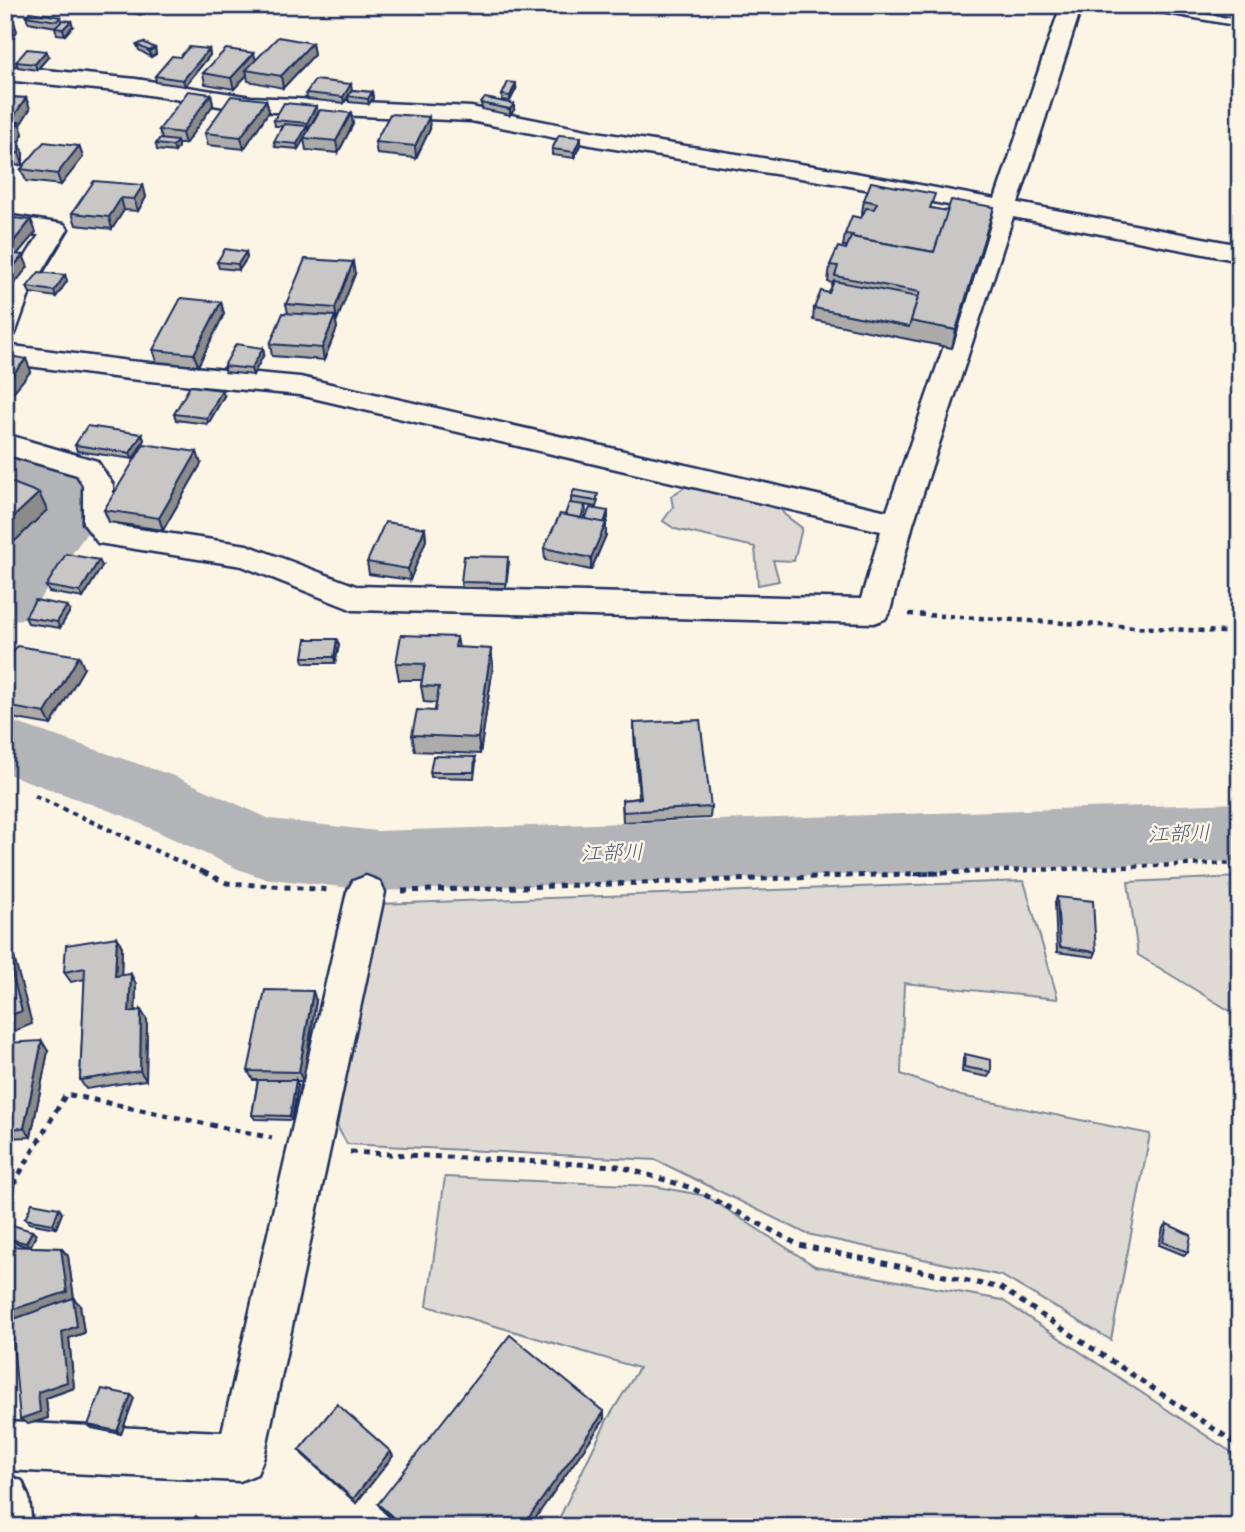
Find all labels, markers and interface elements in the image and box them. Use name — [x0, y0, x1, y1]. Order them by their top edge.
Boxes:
water label: 江部川 — [1147, 820, 1211, 848]
water label: 江部川 — [580, 839, 644, 867]

